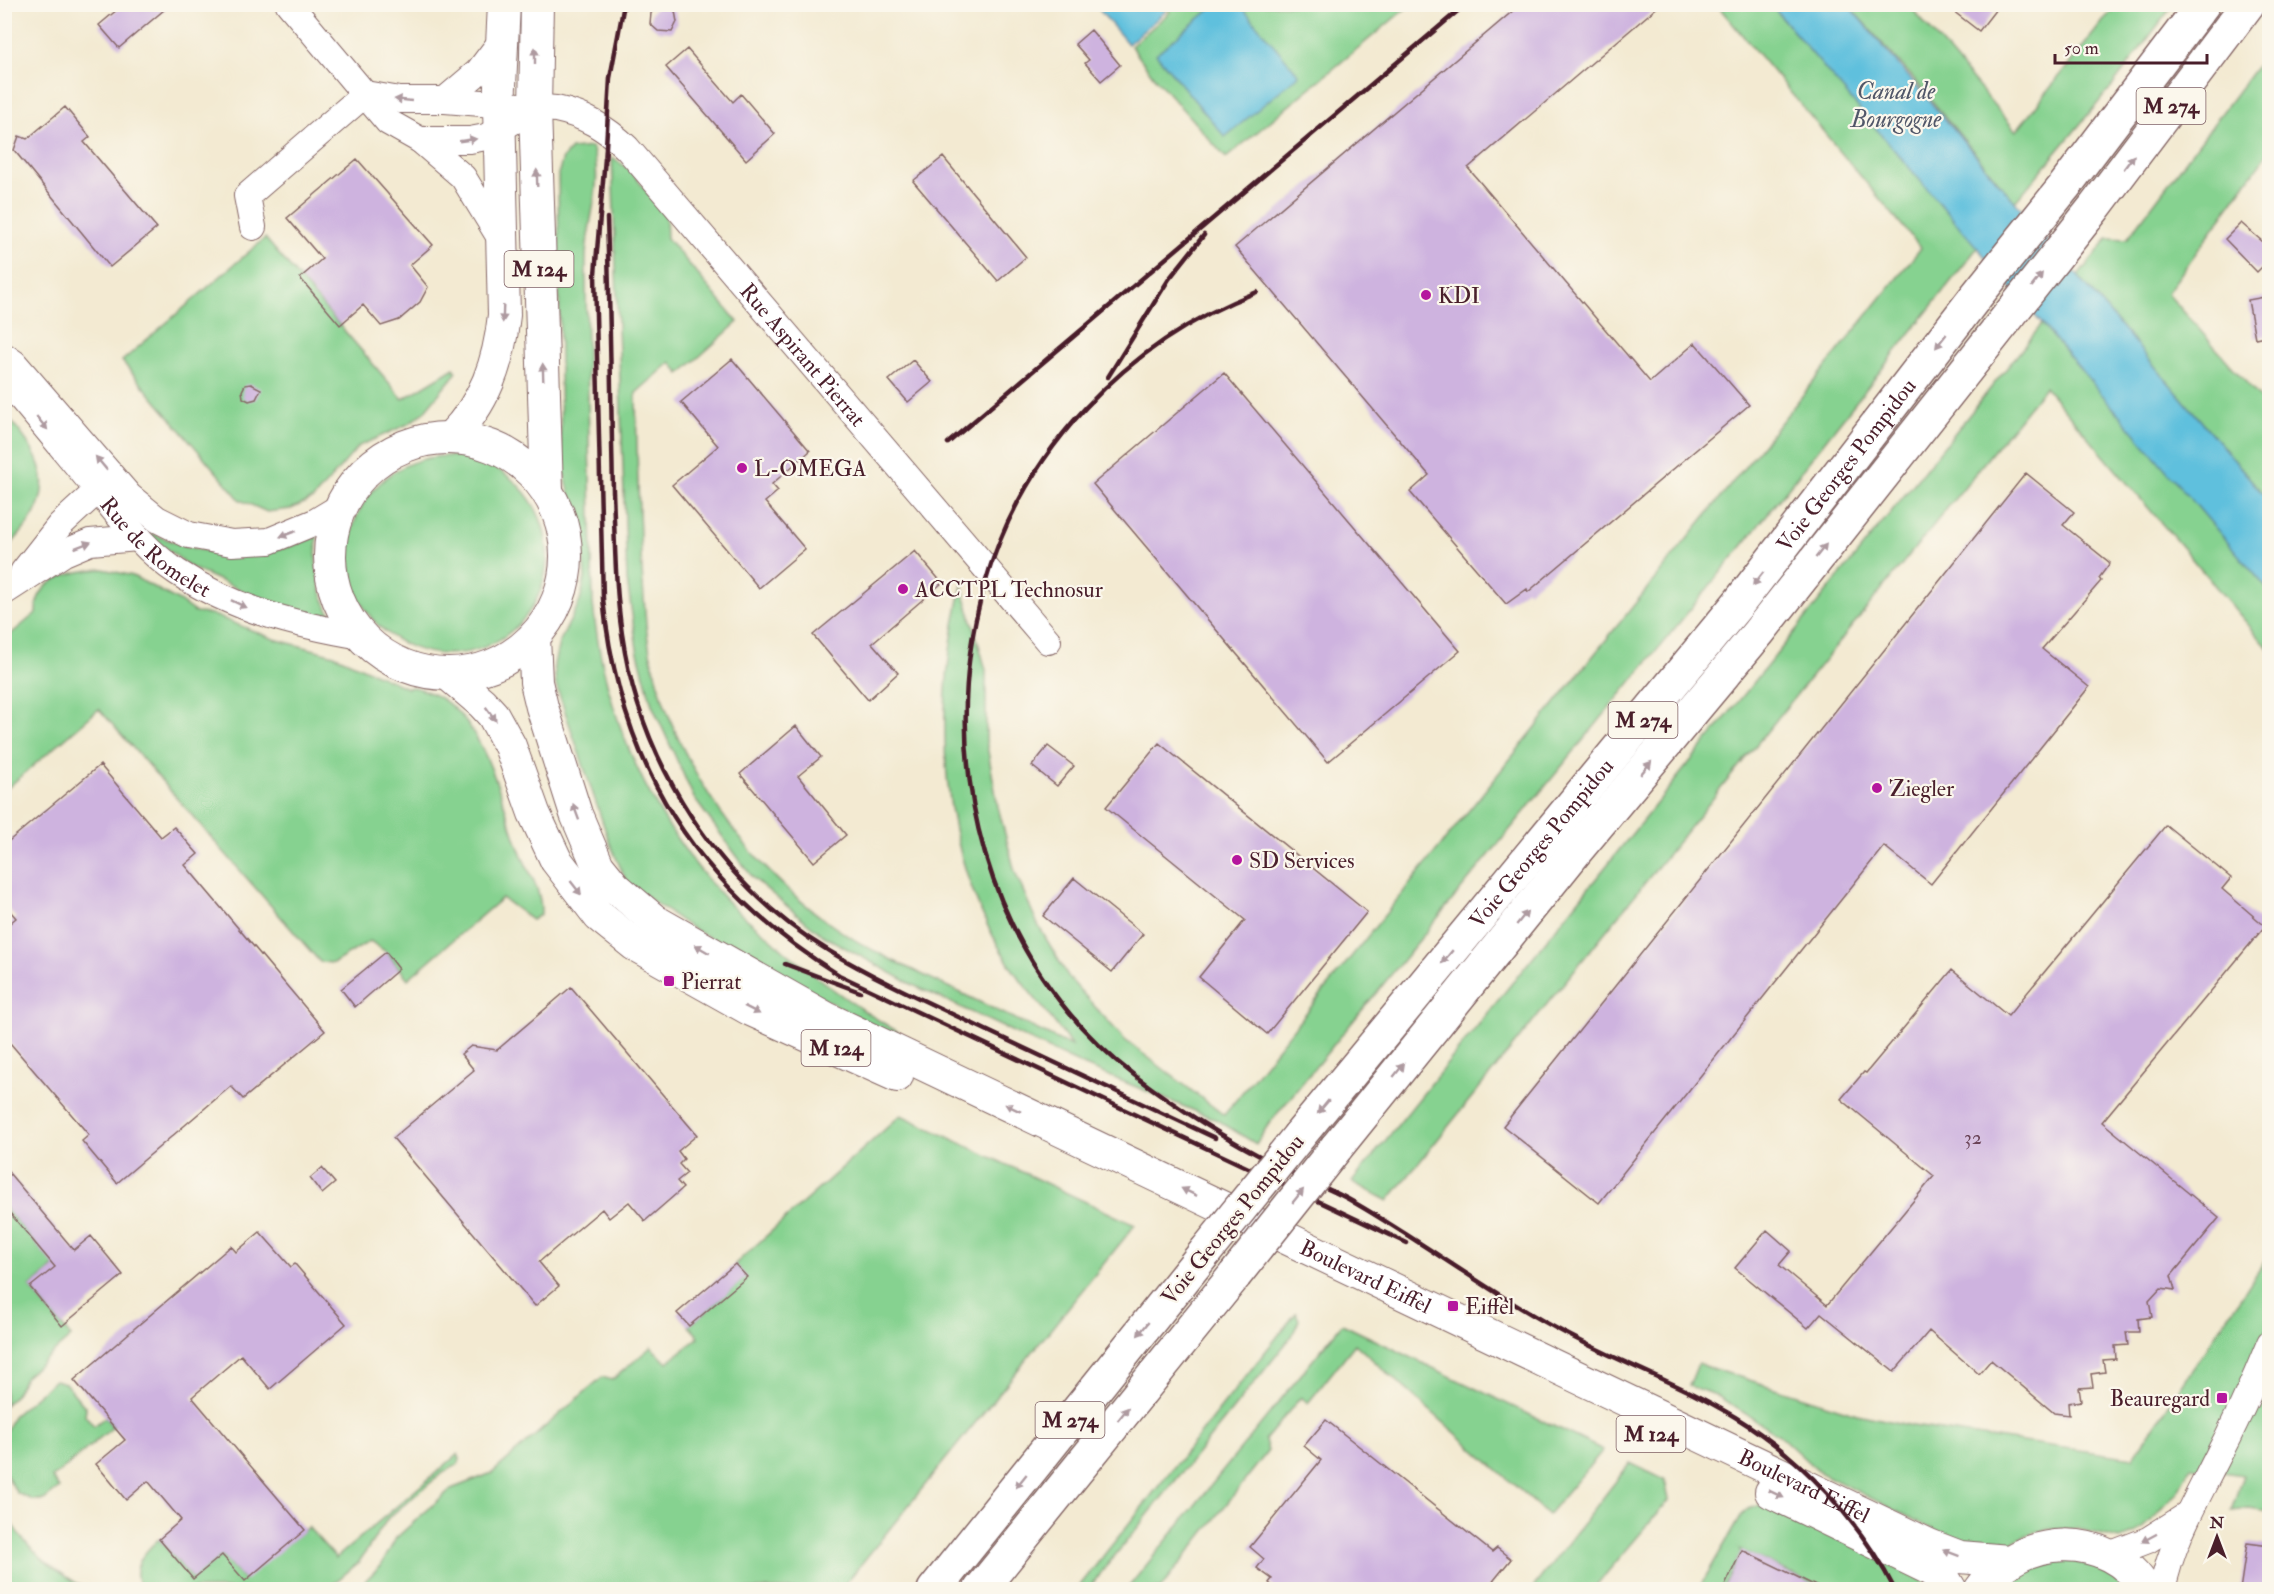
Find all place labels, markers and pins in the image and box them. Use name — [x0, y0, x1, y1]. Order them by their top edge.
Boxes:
place label: KDI — [1438, 282, 1480, 310]
marker: KDI — [1419, 288, 1433, 302]
place label: L-OMEGA — [754, 455, 867, 483]
marker: L-OMEGA — [735, 461, 749, 475]
place label: ACCTPL Technosur — [914, 576, 1104, 604]
marker: ACCTPL Technosur — [896, 582, 910, 596]
place label: Ziegler — [1889, 775, 1955, 803]
marker: Ziegler — [1870, 781, 1884, 795]
place label: SD Services — [1249, 847, 1354, 875]
marker: SD Services — [1230, 853, 1244, 867]
place label: Pierrat — [681, 968, 741, 996]
marker: Pierrat — [662, 974, 676, 988]
place label: Eiffel — [1465, 1293, 1514, 1321]
marker: Eiffel — [1446, 1299, 1460, 1313]
place label: Beauregard — [2110, 1385, 2210, 1413]
marker: Beauregard — [2215, 1391, 2229, 1405]

